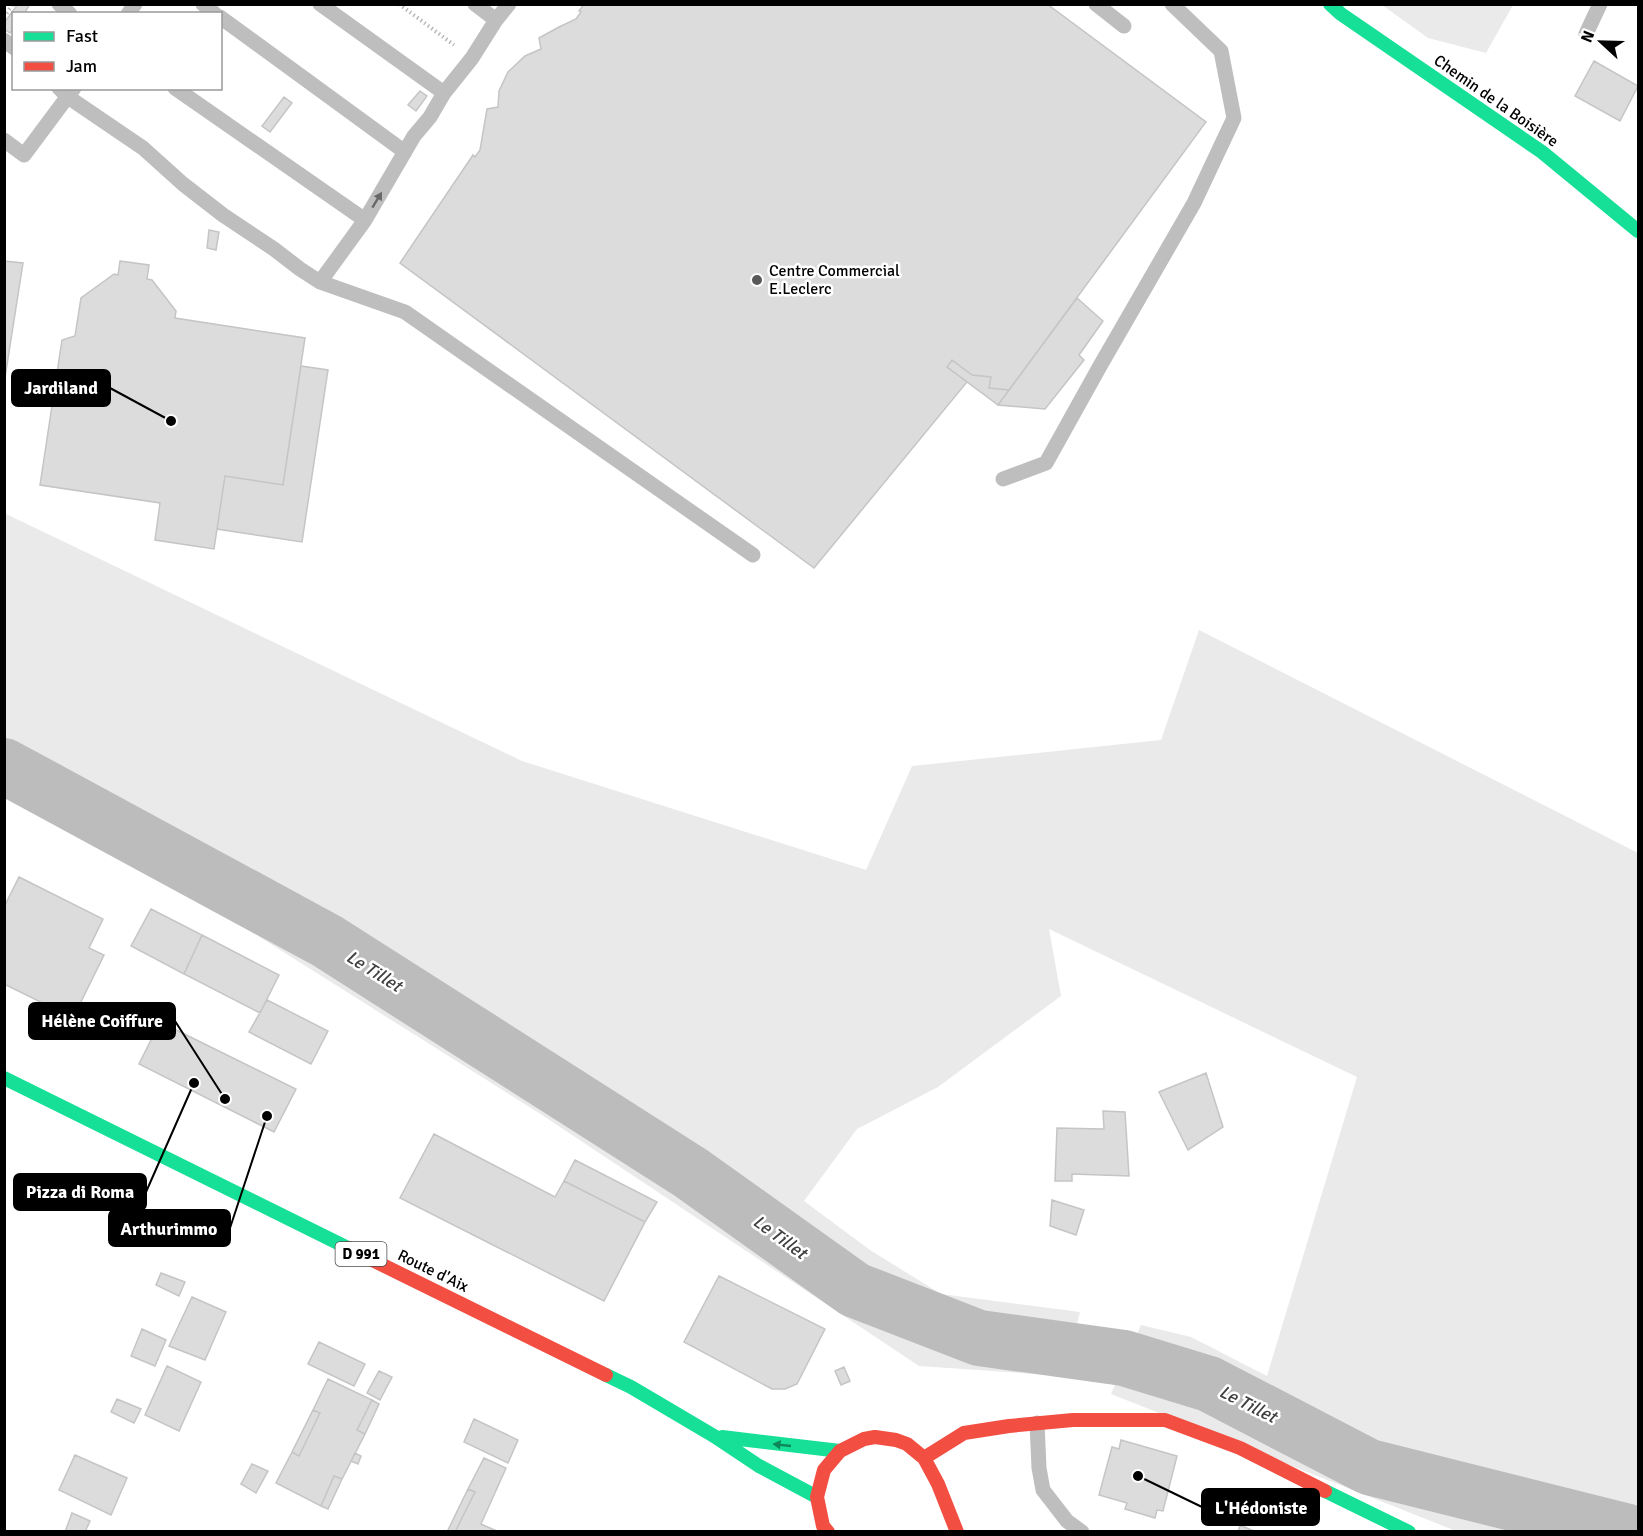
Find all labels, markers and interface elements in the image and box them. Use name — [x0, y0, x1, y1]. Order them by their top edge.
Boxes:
legend — [12, 12, 222, 90]
north arrow — [1571, 12, 1631, 72]
text: Fast — [66, 25, 98, 47]
text: N — [1577, 28, 1599, 46]
street label: Chemin de la Boisière — [1430, 51, 1562, 151]
text: Jam — [66, 55, 97, 77]
one-way arrow — [372, 192, 383, 208]
place label: Centre Commercial E.Leclerc — [769, 261, 900, 299]
marker: Centre Commercial E.Leclerc — [750, 273, 764, 287]
callout: Jardiland — [12, 370, 110, 406]
text: Jardiland — [24, 377, 98, 399]
water label: Le Tillet — [342, 945, 408, 998]
callout: Hélène Coiffure — [29, 1003, 175, 1039]
text: Hélène Coiffure — [41, 1010, 163, 1032]
callout: Pizza di Roma — [14, 1174, 146, 1210]
text: Pizza di Roma — [26, 1181, 134, 1203]
callout: Arthurimmo — [109, 1210, 230, 1246]
water label: Le Tillet — [749, 1210, 813, 1265]
text: Arthurimmo — [120, 1218, 218, 1240]
road number: D 991 — [336, 1242, 386, 1266]
street label: Route d'Aix — [394, 1245, 472, 1297]
water label: Le Tillet — [1216, 1380, 1283, 1429]
one-way arrow — [772, 1440, 791, 1450]
callout: L'Hédoniste — [1202, 1489, 1319, 1525]
text: L'Hédoniste — [1215, 1497, 1307, 1519]

